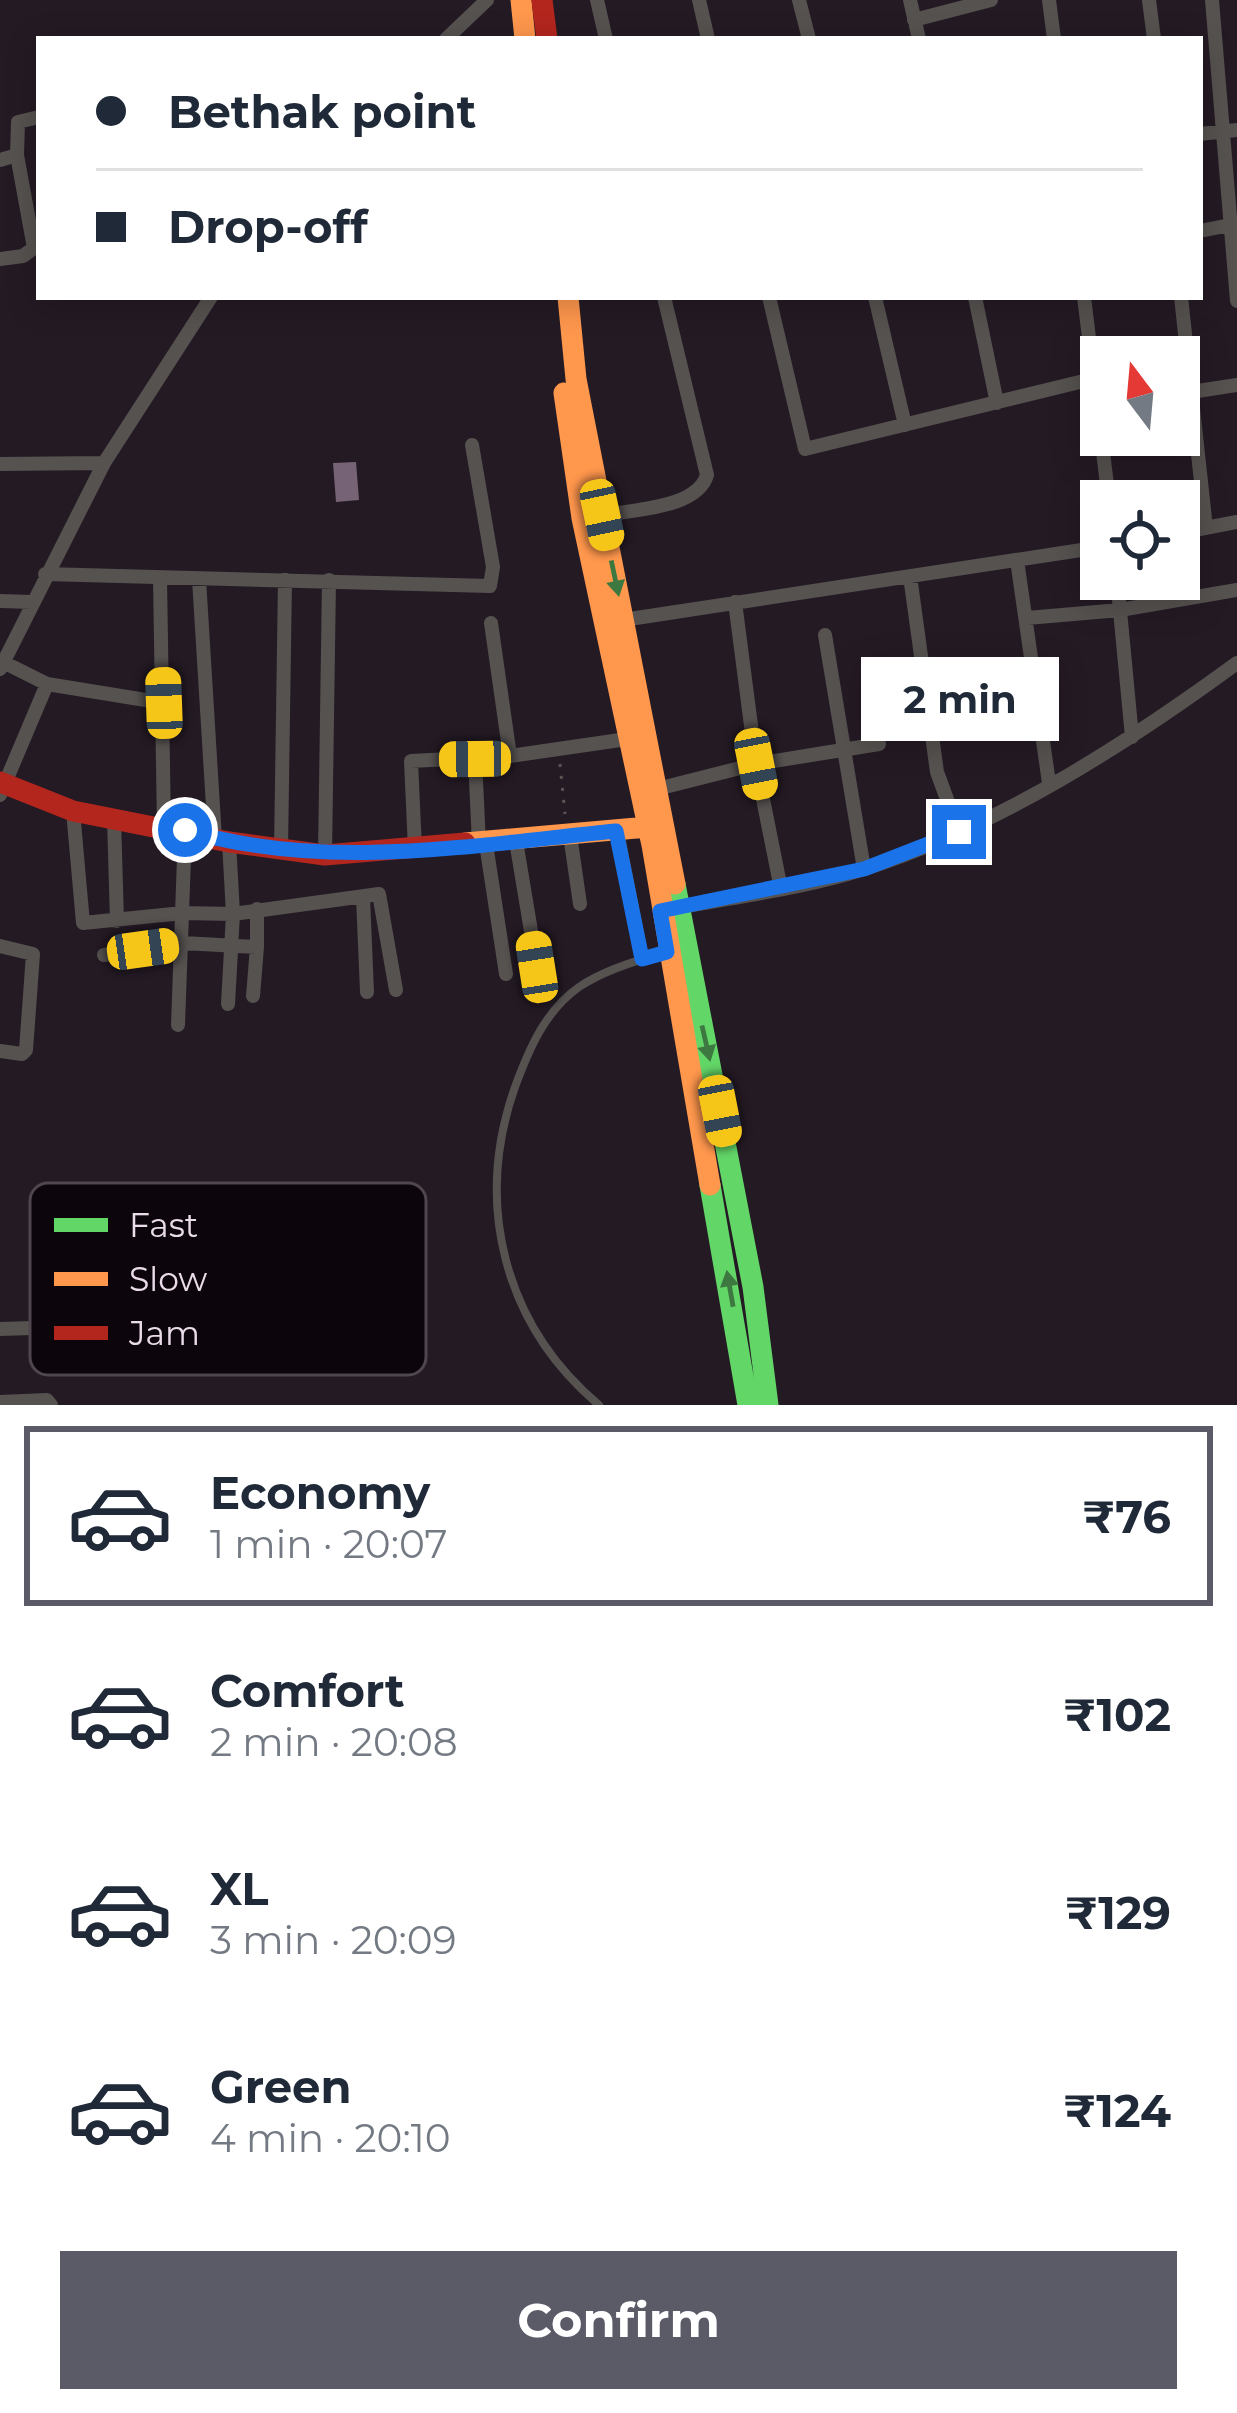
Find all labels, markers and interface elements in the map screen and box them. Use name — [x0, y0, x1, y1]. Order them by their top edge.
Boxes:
text: Bethak point — [168, 84, 476, 139]
text: Drop-off — [168, 199, 368, 254]
north arrow — [1080, 336, 1200, 456]
map controls — [1080, 336, 1200, 600]
car — [577, 476, 627, 554]
button: locate — [1080, 480, 1200, 600]
one-way arrow — [606, 559, 625, 597]
callout: 2 min — [860, 658, 1058, 742]
car — [145, 666, 183, 740]
text: 2 min — [903, 675, 1017, 723]
car — [731, 725, 781, 803]
car — [439, 740, 511, 778]
route start — [158, 803, 212, 857]
route end — [932, 805, 986, 859]
car — [105, 926, 181, 972]
car — [514, 929, 560, 1005]
one-way arrow — [698, 1024, 717, 1062]
car — [695, 1072, 745, 1150]
legend — [30, 1183, 426, 1375]
text: Fast — [129, 1205, 198, 1245]
text: Slow — [129, 1259, 207, 1299]
one-way arrow — [720, 1270, 739, 1308]
text: Jam — [128, 1313, 200, 1353]
icon: car — [66, 1462, 174, 1570]
text: Economy — [210, 1465, 430, 1520]
text: ₹76 — [1083, 1489, 1171, 1544]
text: 1 min · 20:07 — [210, 1520, 447, 1568]
icon: car — [66, 1660, 174, 1768]
text: Comfort — [210, 1663, 405, 1718]
text: ₹102 — [1064, 1687, 1171, 1742]
text: 2 min · 20:08 — [210, 1718, 458, 1766]
icon: car — [66, 1858, 174, 1966]
text: XL — [210, 1861, 268, 1916]
text: ₹129 — [1065, 1885, 1171, 1940]
text: 3 min · 20:09 — [210, 1916, 456, 1964]
icon: car — [66, 2056, 174, 2164]
text: Green — [210, 2059, 352, 2114]
text: ₹124 — [1063, 2083, 1171, 2138]
text: 4 min · 20:10 — [210, 2114, 451, 2162]
button: Confirm — [60, 2251, 1177, 2389]

